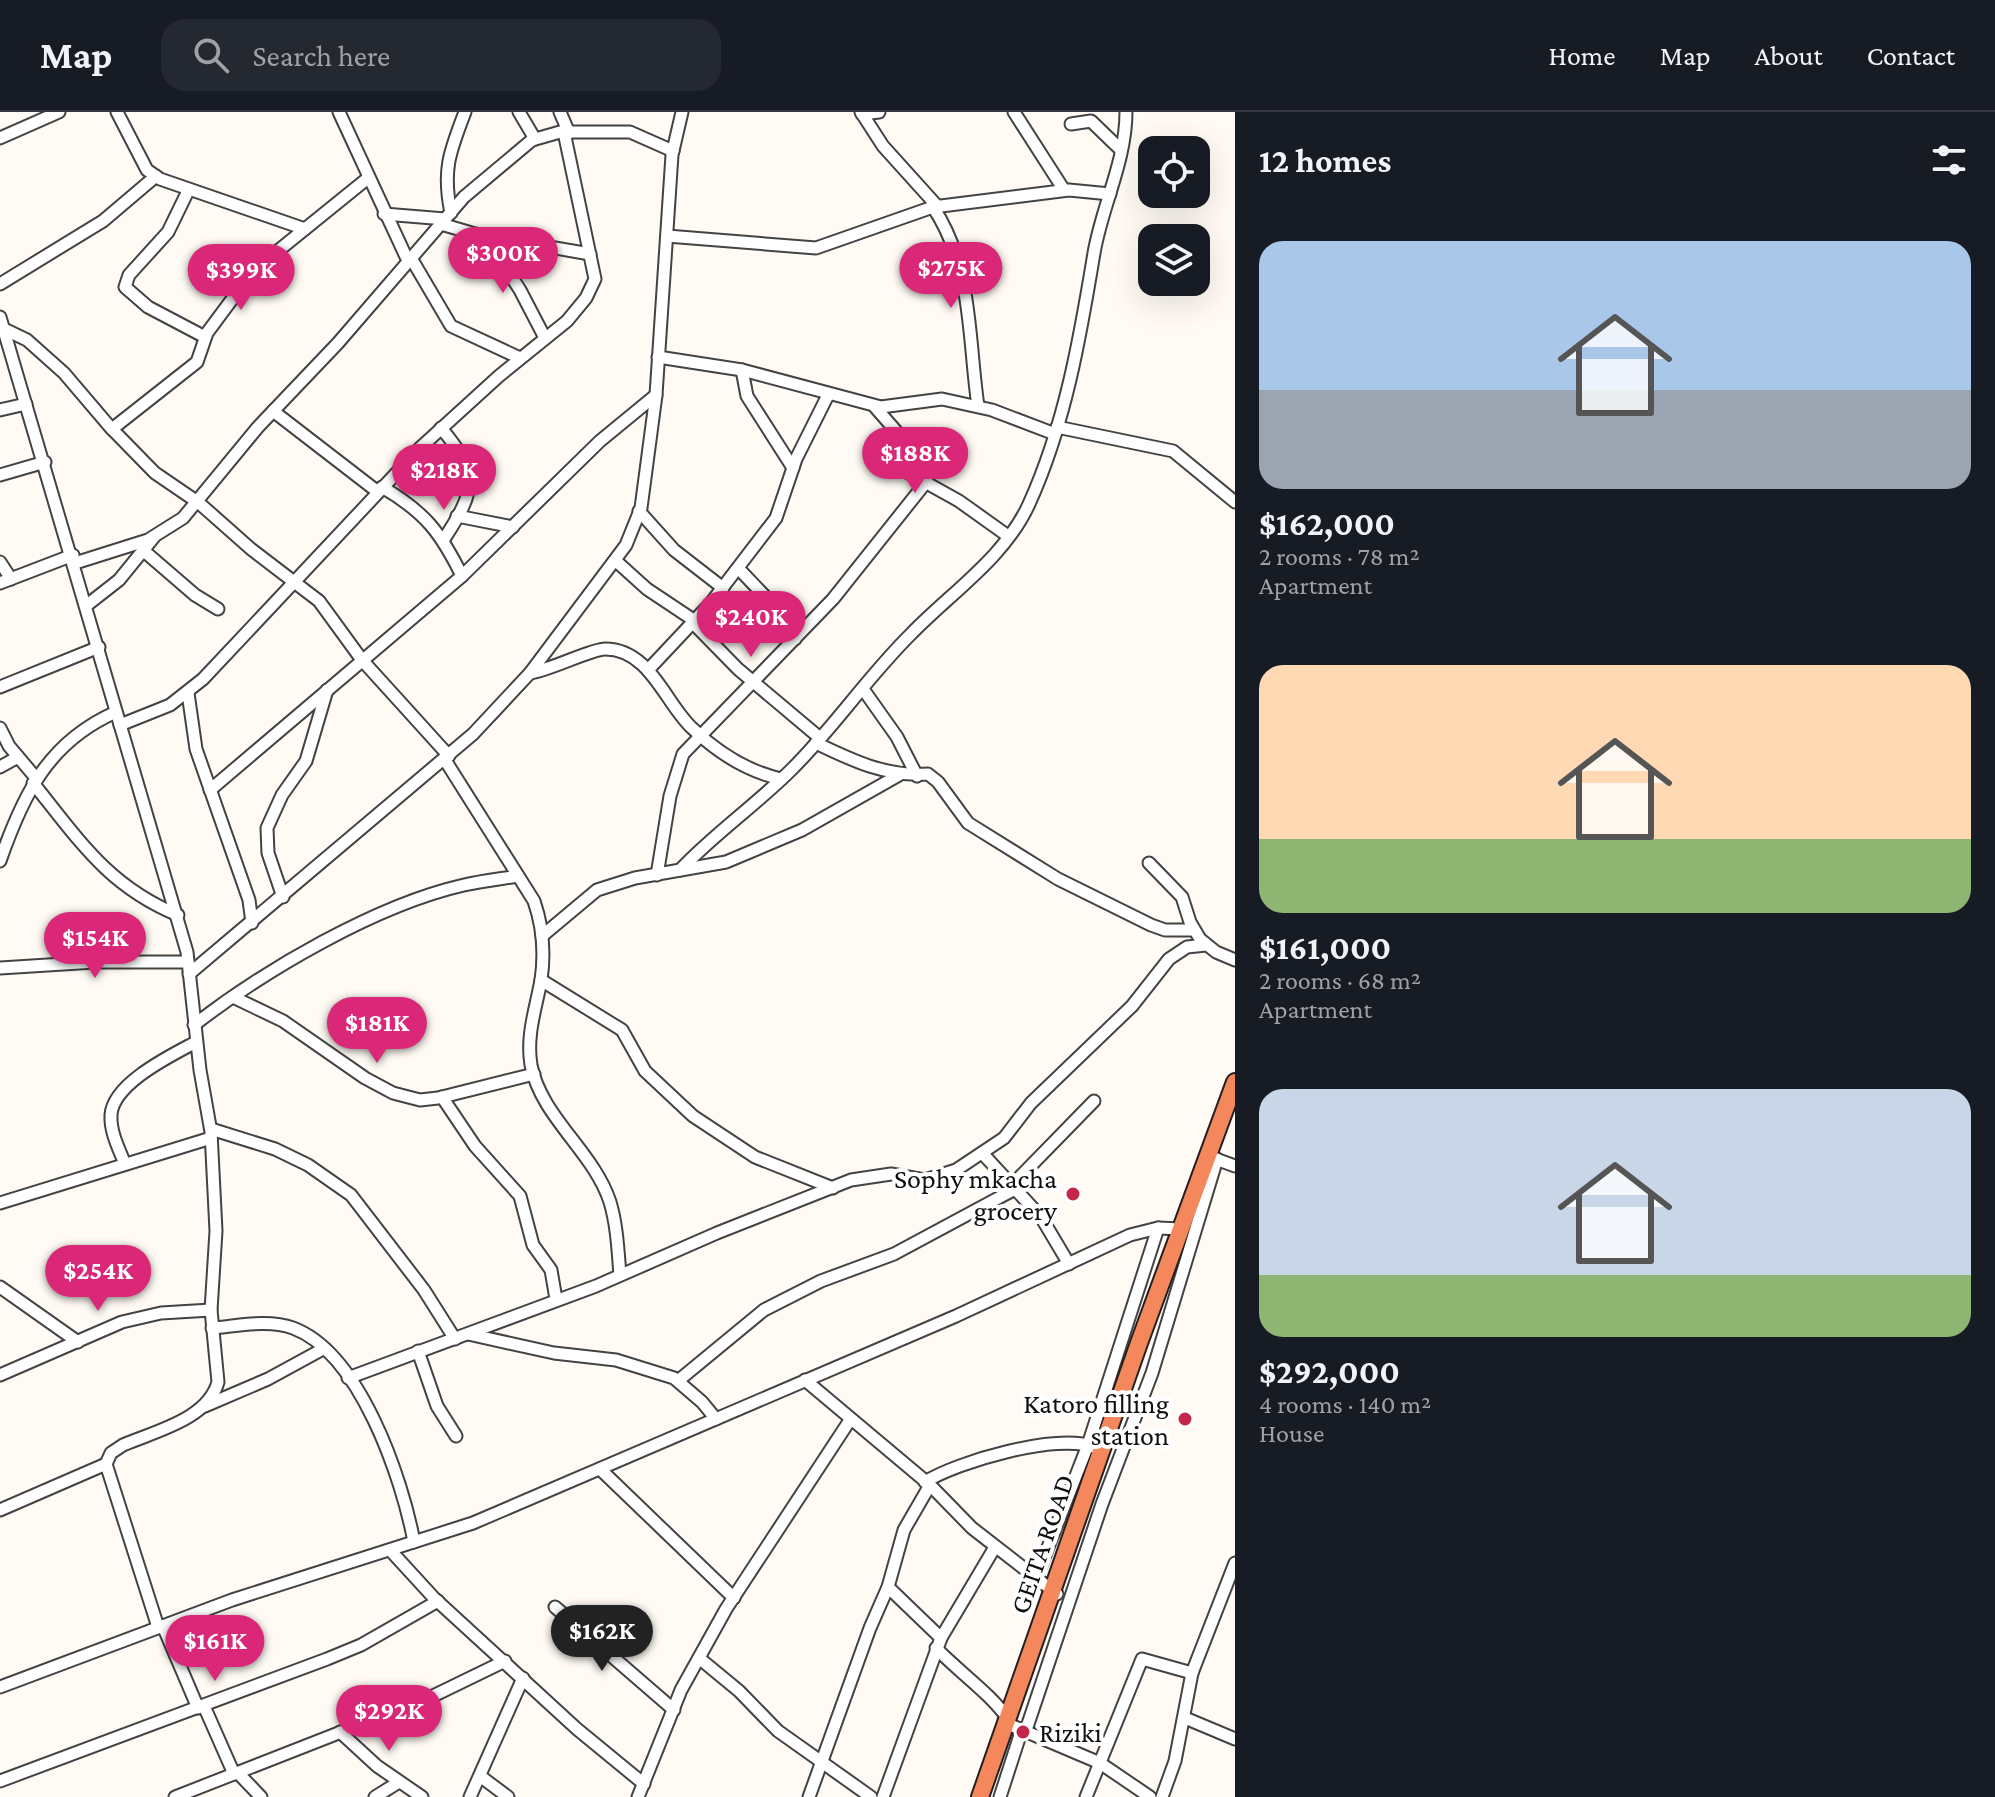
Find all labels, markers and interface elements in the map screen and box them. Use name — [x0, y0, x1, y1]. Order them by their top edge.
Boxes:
search box — [161, 19, 721, 91]
icon: search — [189, 33, 233, 77]
text: Map — [40, 34, 113, 76]
text: Search here — [253, 39, 390, 72]
text: Home — [1549, 40, 1616, 71]
text: Map — [1660, 40, 1711, 71]
text: About — [1755, 40, 1823, 71]
text: Contact — [1867, 40, 1955, 71]
map controls — [1138, 136, 1210, 296]
button: locate — [1138, 136, 1210, 208]
icon: filters — [1927, 138, 1971, 182]
text: 12 homes — [1259, 142, 1391, 179]
button: layers — [1138, 224, 1210, 296]
pin: $300K — [447, 227, 559, 295]
text: $300K — [466, 238, 540, 267]
pin: $275K — [895, 242, 1007, 310]
pin: $399K — [185, 244, 297, 312]
text: $275K — [917, 253, 985, 282]
text: $399K — [206, 255, 276, 284]
icon: home — [1543, 293, 1687, 437]
pin: $188K — [859, 427, 971, 495]
text: $188K — [880, 438, 950, 467]
pin: $218K — [388, 444, 500, 512]
text: $218K — [410, 455, 478, 484]
text: $162,000 — [1259, 505, 1395, 542]
text: 2 rooms · 78 m² — [1259, 542, 1420, 571]
text: Apartment — [1259, 571, 1372, 600]
pin: $240K — [695, 591, 807, 659]
text: $240K — [715, 602, 787, 631]
icon: home — [1543, 717, 1687, 861]
pin: $154K — [39, 912, 151, 980]
text: $154K — [62, 923, 128, 952]
text: $161,000 — [1259, 929, 1391, 966]
text: 2 rooms · 68 m² — [1259, 966, 1421, 995]
text: Apartment — [1259, 995, 1372, 1024]
pin: $181K — [321, 997, 433, 1065]
text: $181K — [345, 1008, 409, 1037]
icon: home — [1543, 1141, 1687, 1285]
place label: Sophy mkacha grocery — [894, 1163, 1058, 1226]
marker: Sophy mkacha grocery — [1064, 1185, 1082, 1203]
pin: $254K — [42, 1245, 154, 1313]
text: $254K — [63, 1256, 133, 1285]
text: $292,000 — [1259, 1353, 1400, 1390]
place label: Katoro filling station — [1023, 1388, 1169, 1451]
text: 4 rooms · 140 m² — [1259, 1390, 1431, 1419]
marker: Katoro filling station — [1176, 1410, 1194, 1428]
text: House — [1259, 1419, 1324, 1448]
street label: GEITA ROAD — [1004, 1470, 1080, 1618]
pin: $162K — [546, 1605, 658, 1673]
pin: $161K — [159, 1615, 271, 1683]
text: $162K — [569, 1616, 635, 1645]
text: $161K — [183, 1626, 247, 1655]
pin: $292K — [333, 1685, 445, 1753]
text: $292K — [354, 1696, 424, 1725]
place label: Riziki — [1039, 1717, 1102, 1748]
marker: Riziki — [1014, 1723, 1032, 1741]

